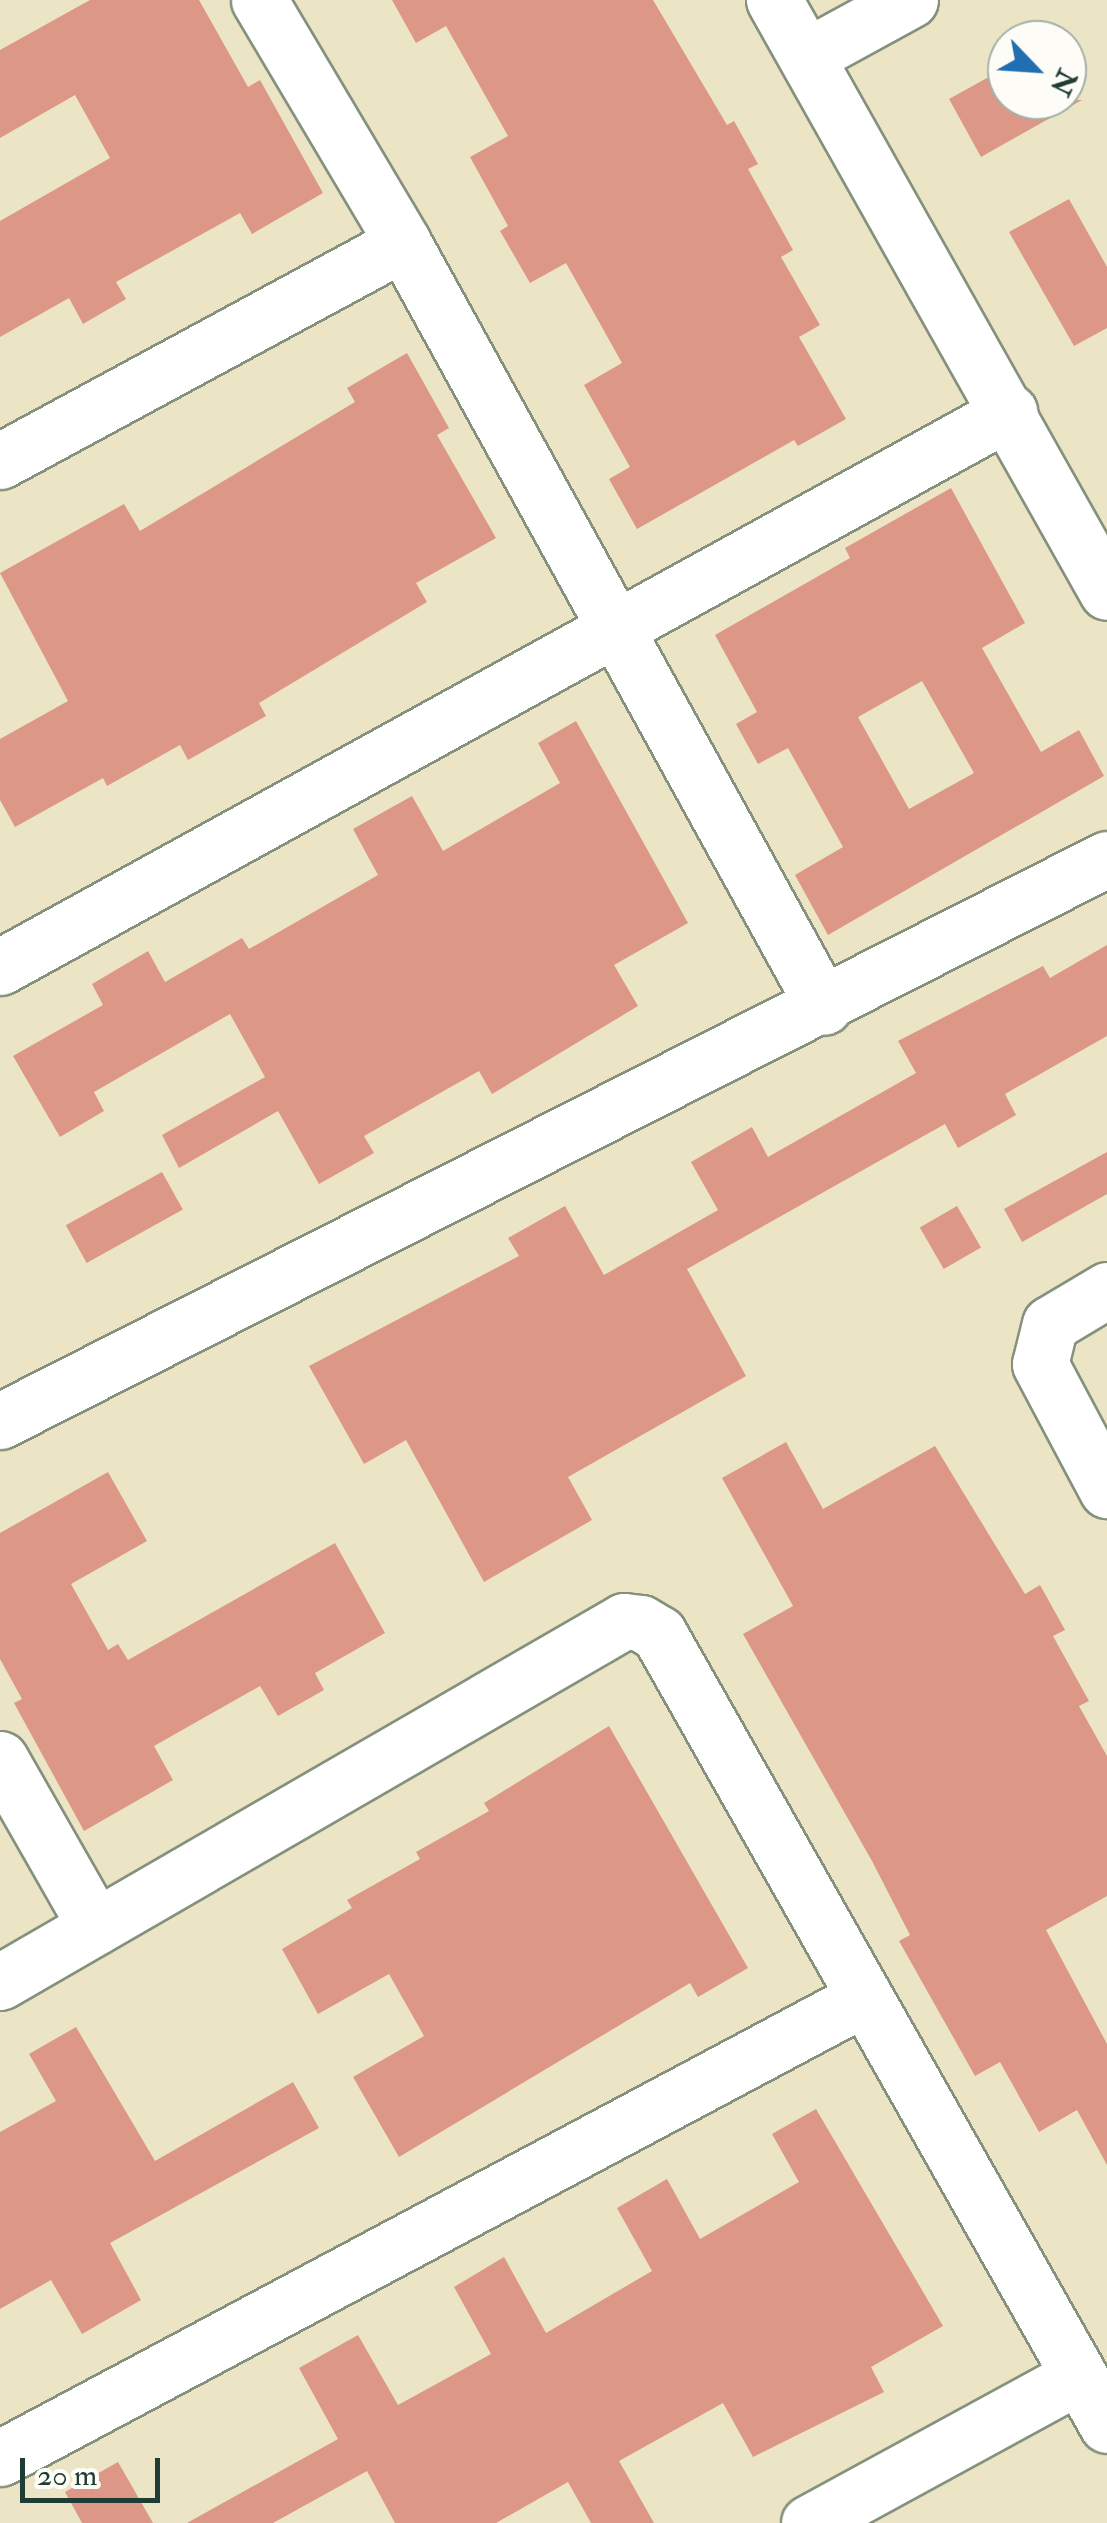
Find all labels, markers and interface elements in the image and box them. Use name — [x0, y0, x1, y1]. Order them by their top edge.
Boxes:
north arrow — [987, 20, 1087, 120]
text: N — [1042, 63, 1084, 101]
scale bar — [25, 2438, 165, 2500]
text: 20 m — [37, 2457, 97, 2494]

